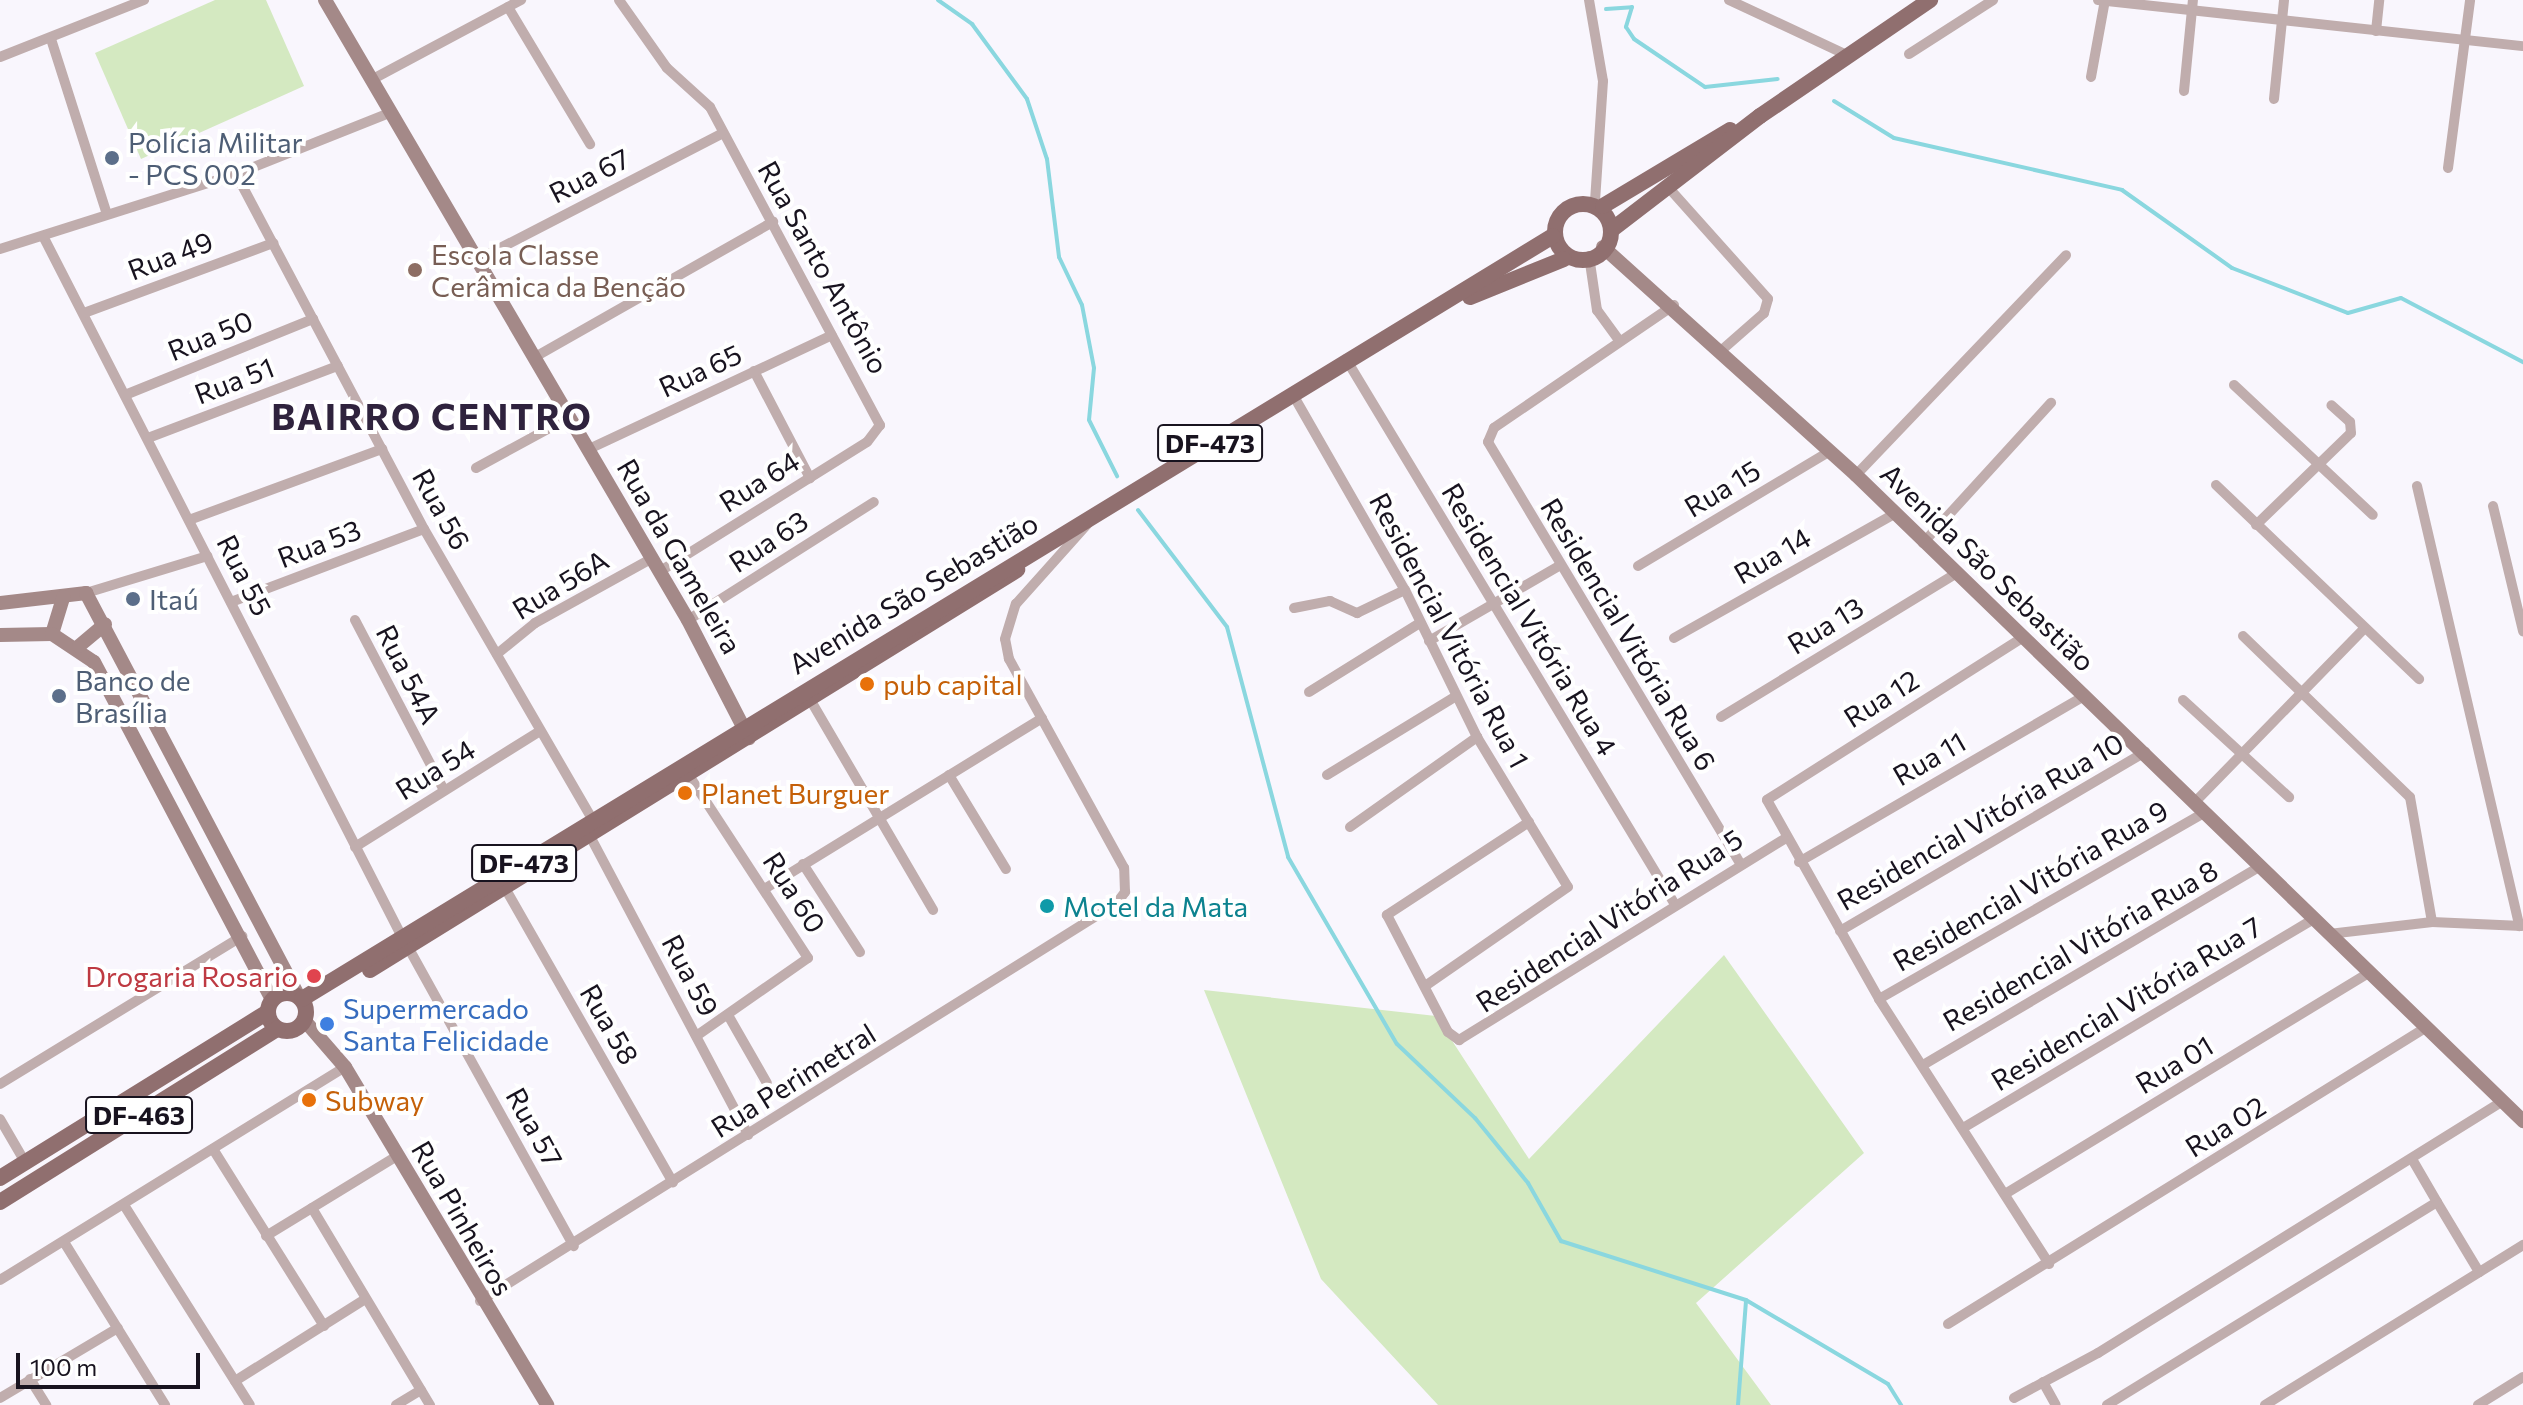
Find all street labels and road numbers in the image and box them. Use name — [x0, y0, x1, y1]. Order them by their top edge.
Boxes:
street label: Rua 67 — [543, 141, 635, 209]
street label: Rua Santo Antônio — [752, 155, 896, 379]
street label: Rua 49 — [123, 224, 217, 286]
street label: Rua 50 — [163, 303, 257, 367]
street label: Rua 65 — [653, 336, 747, 404]
street label: Rua 51 — [190, 350, 278, 410]
road number: DF-473 — [1156, 421, 1264, 465]
street label: Rua 64 — [713, 443, 805, 519]
street label: Rua 15 — [1678, 452, 1766, 524]
street label: Rua da Gameleira — [611, 453, 749, 659]
street label: Avenida São Sebastião — [1874, 456, 2102, 678]
street label: Rua 56 — [406, 463, 478, 555]
street label: Residencial Vitória Rua 4 — [1435, 477, 1625, 761]
street label: Residencial Vitória Rua 1 — [1363, 487, 1537, 773]
street label: Residencial Vitória Rua 6 — [1534, 492, 1724, 776]
street label: Rua 63 — [722, 503, 814, 579]
street label: Avenida São Sebastião — [782, 505, 1044, 681]
street label: Rua 53 — [273, 512, 365, 574]
street label: Rua 14 — [1728, 520, 1816, 590]
street label: Rua 55 — [210, 529, 280, 621]
street label: Rua 56A — [506, 542, 614, 626]
street label: Rua 13 — [1781, 589, 1869, 661]
street label: Rua 54A — [370, 619, 448, 729]
street label: Rua 12 — [1837, 662, 1925, 734]
street label: Rua 11 — [1887, 724, 1971, 792]
street label: Residencial Vitória Rua 10 — [1831, 725, 2129, 917]
street label: Rua 54 — [389, 732, 481, 806]
street label: Residencial Vitória Rua 9 — [1887, 793, 2173, 977]
street label: Residencial Vitória Rua 5 — [1470, 821, 1748, 1019]
road number: DF-473 — [470, 841, 578, 885]
street label: Rua 60 — [757, 845, 833, 939]
street label: Residencial Vitória Rua 8 — [1937, 853, 2223, 1037]
street label: Residencial Vitória Rua 7 — [1985, 909, 2267, 1097]
street label: Rua 59 — [656, 929, 726, 1021]
street label: Rua 58 — [574, 978, 646, 1070]
street label: Rua Perimetral — [705, 1016, 881, 1144]
street label: Rua 01 — [2129, 1028, 2219, 1100]
street label: Rua 57 — [500, 1082, 570, 1172]
street label: Rua 02 — [2179, 1088, 2271, 1164]
road number: DF-463 — [85, 1093, 193, 1137]
street label: Rua Pinheiros — [405, 1135, 521, 1301]

